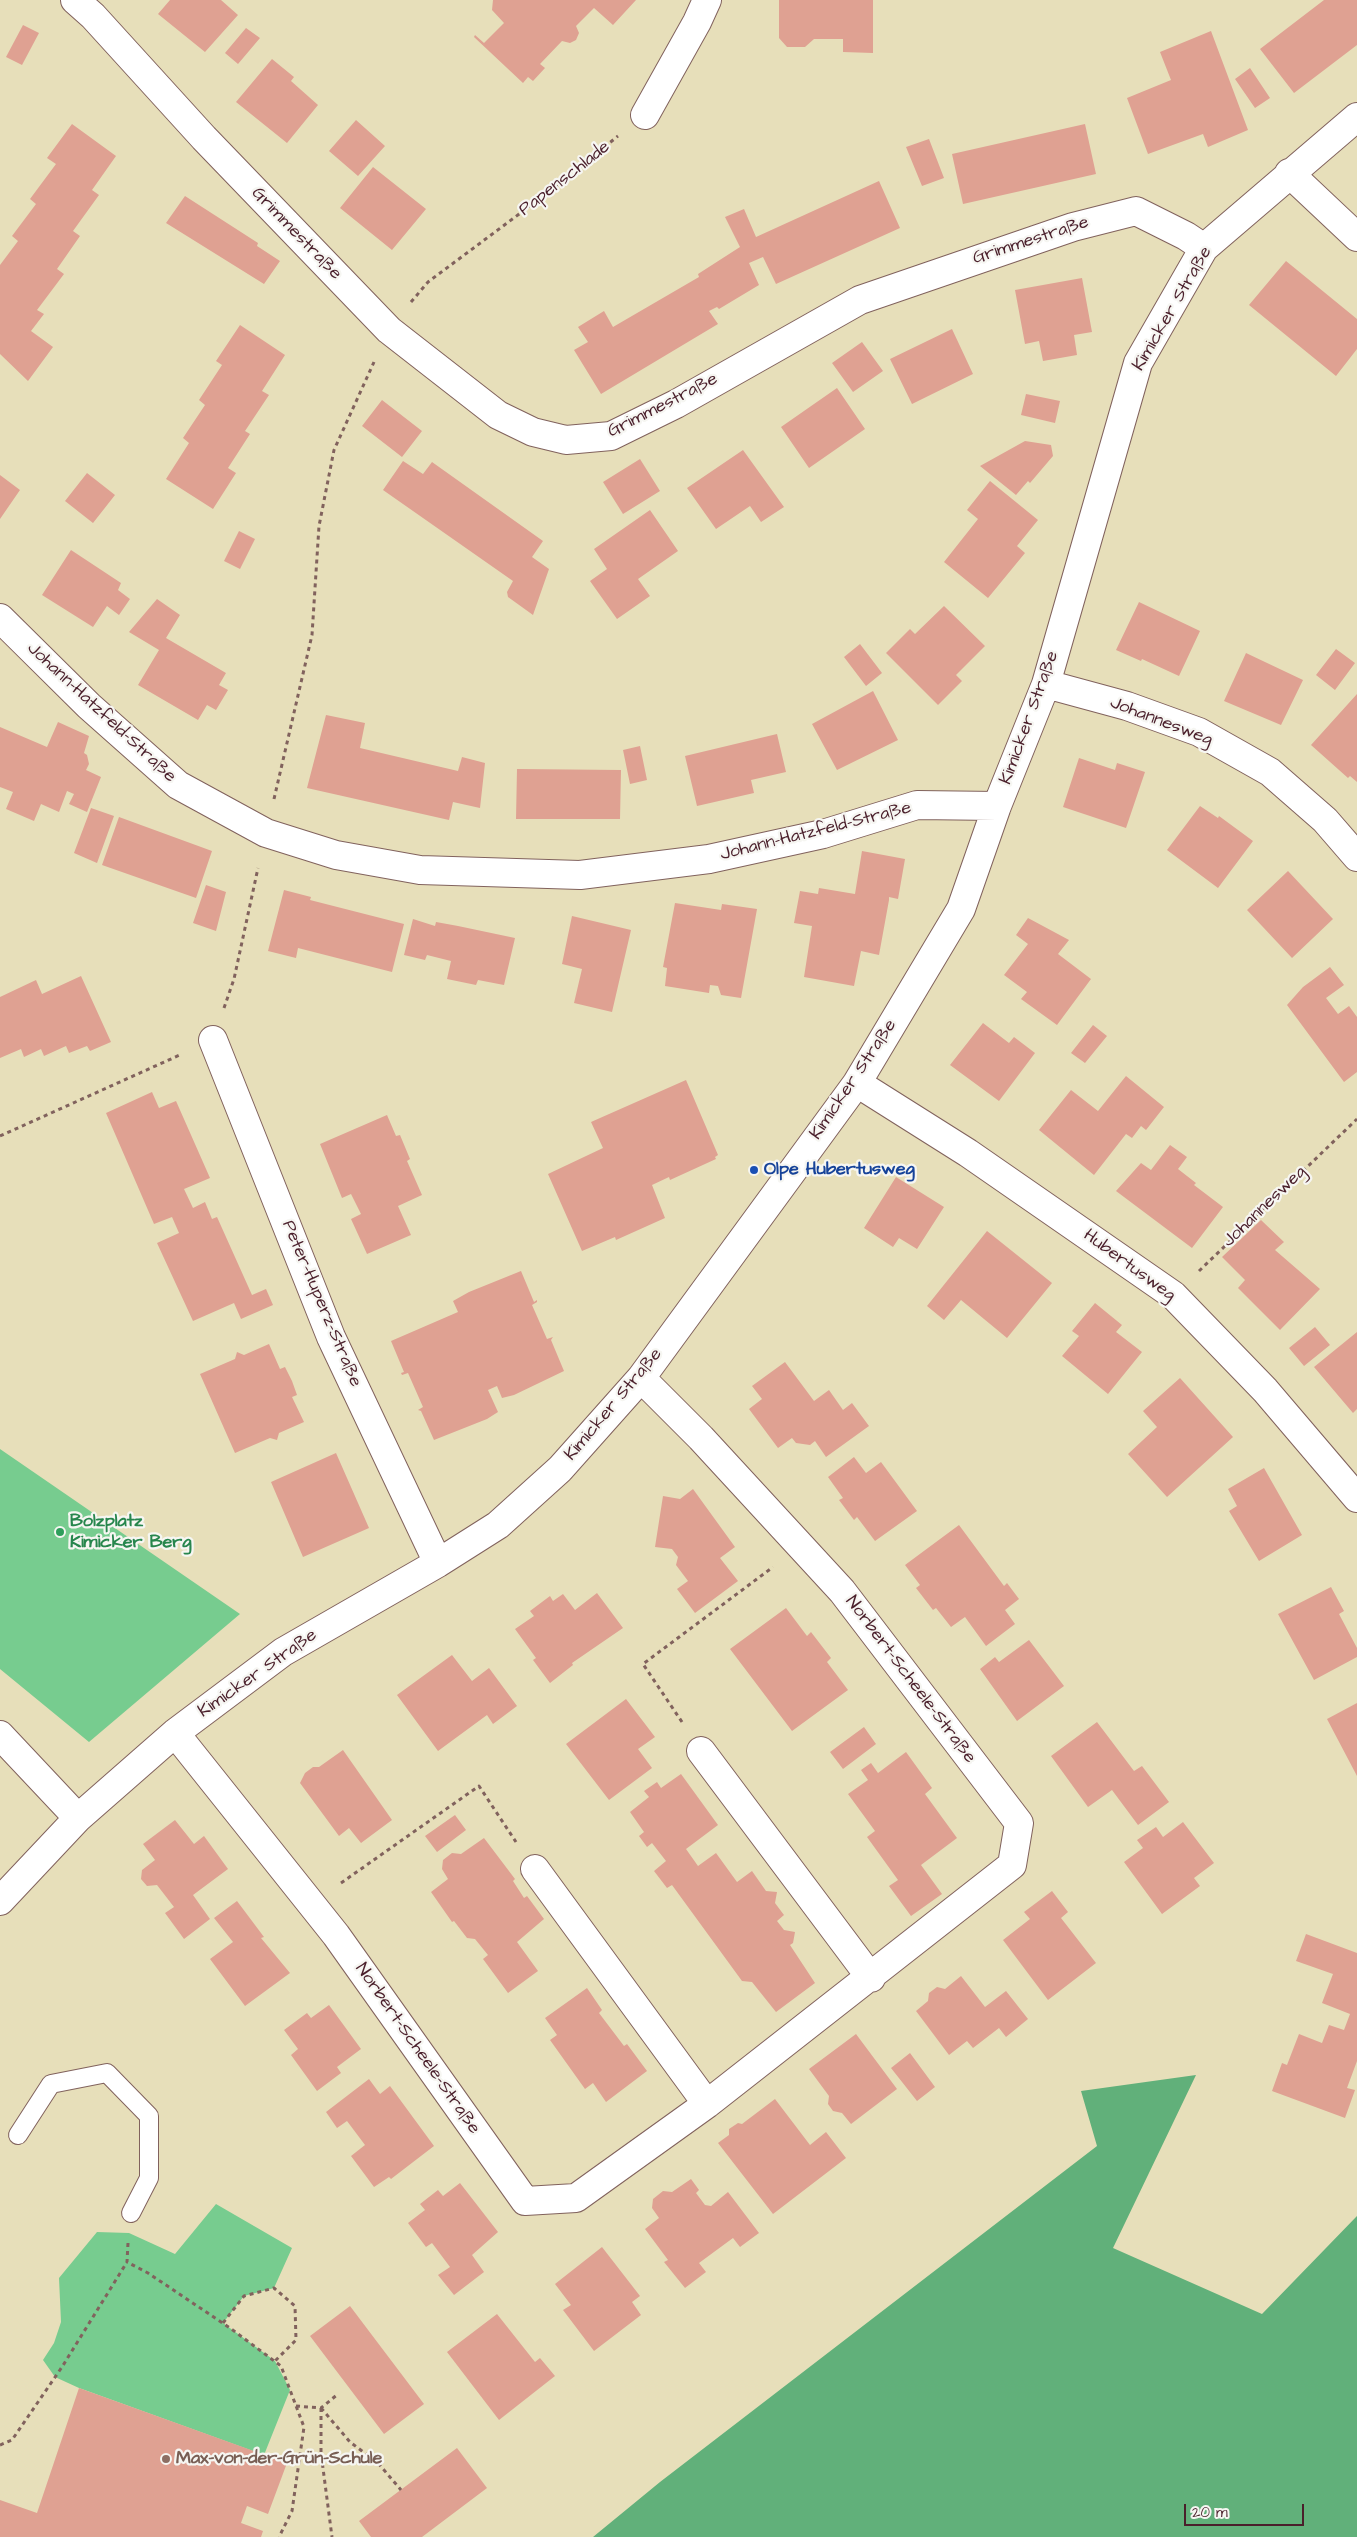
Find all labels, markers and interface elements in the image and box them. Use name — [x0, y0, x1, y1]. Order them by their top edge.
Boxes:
street label: Papenschlade — [515, 137, 615, 221]
street label: Grimmestraße — [246, 183, 346, 285]
street label: Grimmestraße — [970, 212, 1092, 270]
street label: Kimicker Straße — [1129, 243, 1217, 375]
street label: Grimmestraße — [604, 369, 722, 443]
street label: Johann-Hatzfeld-Straße — [22, 638, 180, 788]
street label: Kimicker Straße — [996, 648, 1064, 788]
street label: Johannesweg — [1107, 693, 1215, 751]
street label: Johann-Hatzfeld-Straße — [718, 798, 914, 866]
street label: Kimicker Straße — [806, 1016, 902, 1144]
place label: Olpe Hubertusweg — [764, 1159, 915, 1181]
street label: Johannesweg — [1219, 1162, 1311, 1252]
marker: Olpe Hubertusweg — [748, 1164, 760, 1176]
street label: Peter-Huperz-Straße — [276, 1218, 366, 1390]
street label: Hubertusweg — [1079, 1225, 1179, 1307]
street label: Kimicker Straße — [561, 1344, 667, 1466]
place label: Bolzplatz Kimicker Berg — [70, 1511, 191, 1554]
marker: Bolzplatz Kimicker Berg — [54, 1526, 66, 1538]
street label: Norbert-Scheele-Straße — [840, 1592, 980, 1768]
street label: Kimicker Straße — [194, 1625, 322, 1723]
street label: Norbert-Scheele-Straße — [350, 1959, 484, 2139]
place label: Max-von-der-Grün-Schule — [176, 2448, 382, 2470]
marker: Max-von-der-Grün-Schule — [160, 2453, 172, 2465]
scale bar — [1187, 2494, 1307, 2526]
text: 20 m — [1192, 2502, 1228, 2523]

